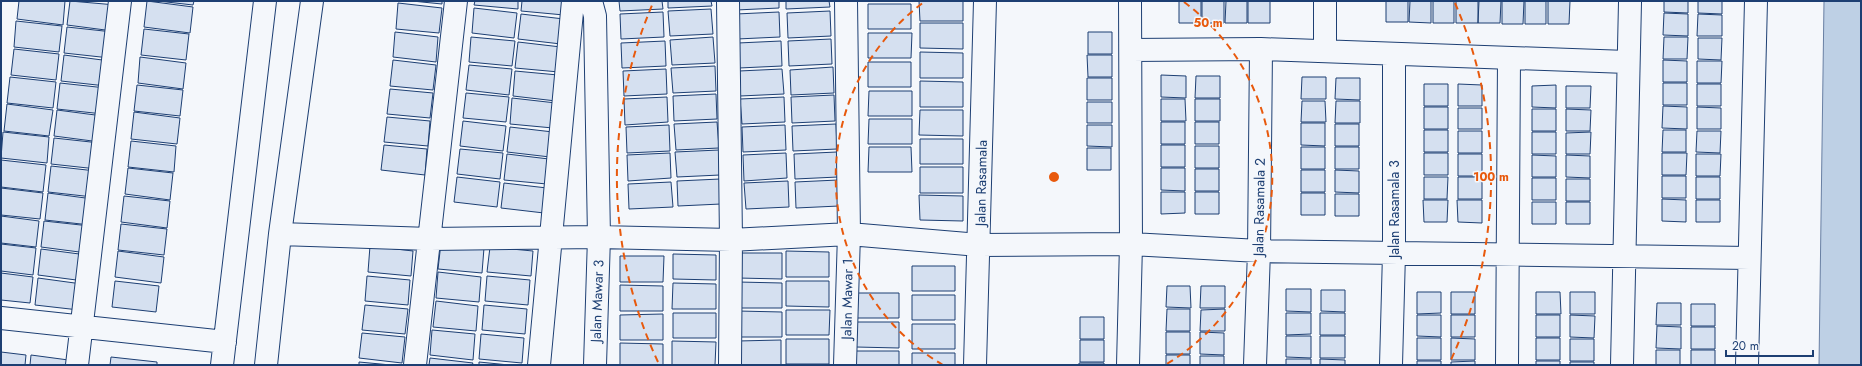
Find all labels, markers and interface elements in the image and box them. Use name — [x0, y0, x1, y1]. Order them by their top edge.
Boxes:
text: 50 m — [1193, 14, 1223, 32]
street label: Jalan Rasamala — [970, 140, 992, 228]
street label: Jalan Rasamala 2 — [1248, 158, 1270, 258]
street label: Jalan Rasamala 3 — [1384, 160, 1404, 260]
text: 100 m — [1473, 168, 1509, 186]
centre of rings — [1047, 170, 1061, 184]
street label: Jalan Mawar 1 — [836, 258, 858, 342]
street label: Jalan Mawar 3 — [585, 259, 608, 345]
scale bar — [1726, 332, 1813, 358]
text: 20 m — [1732, 337, 1759, 355]

